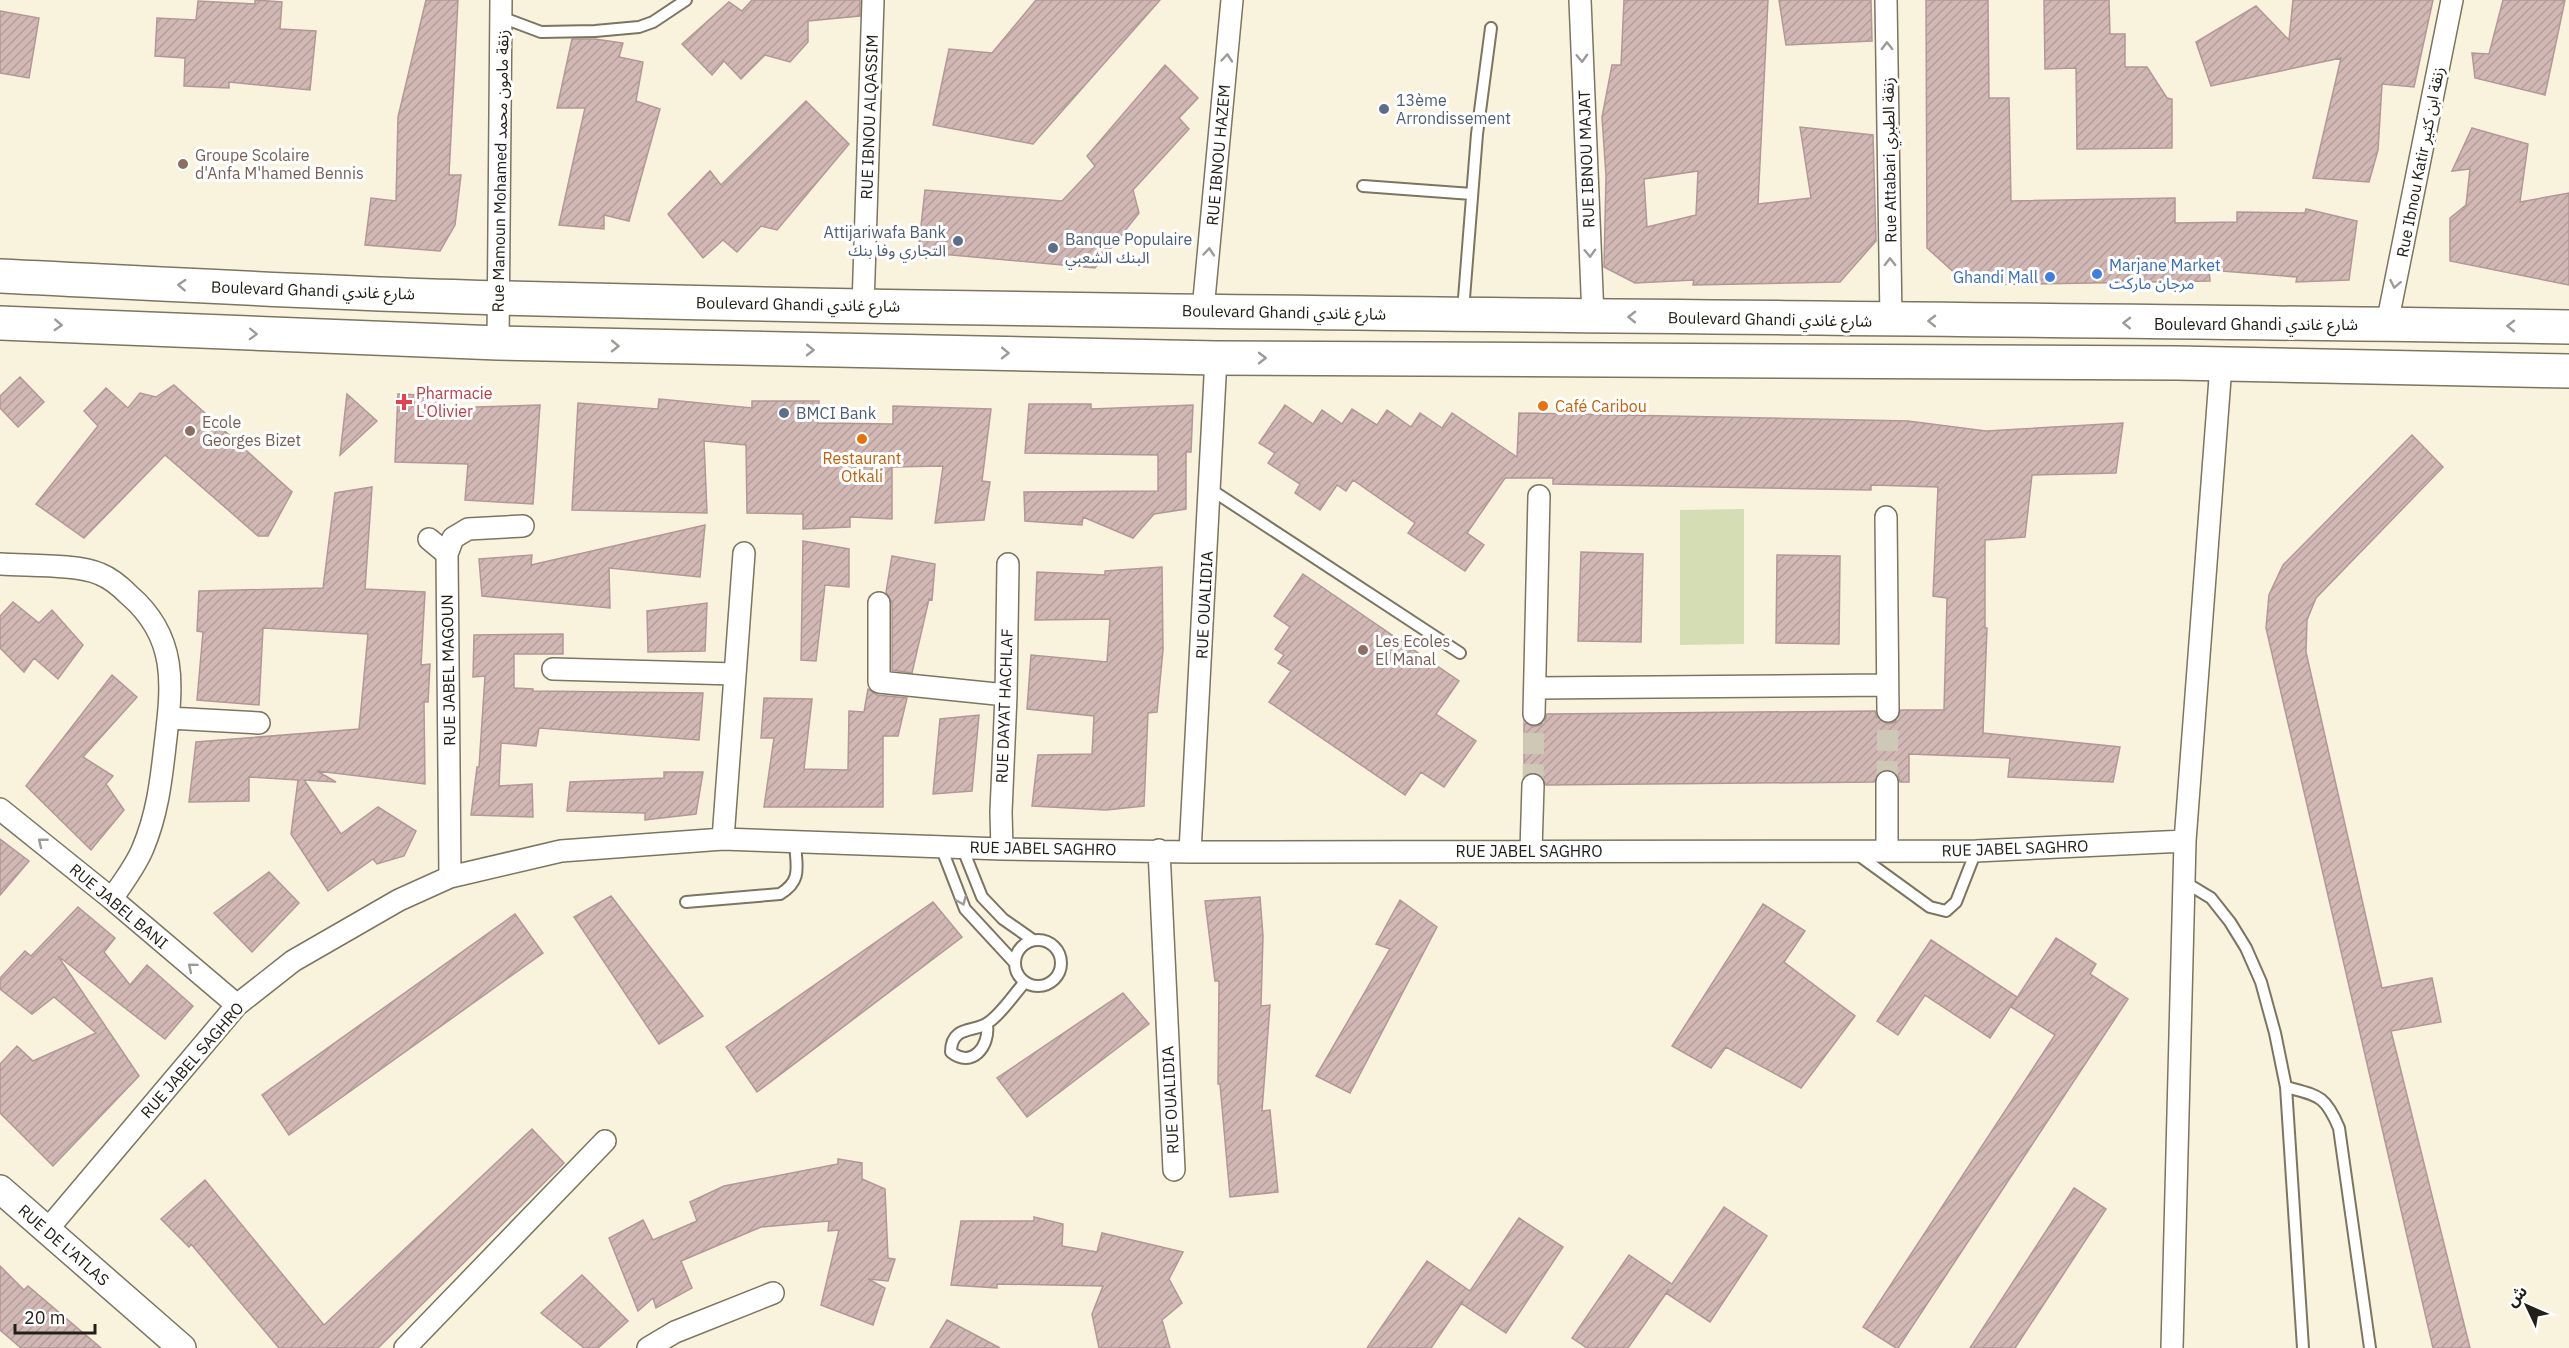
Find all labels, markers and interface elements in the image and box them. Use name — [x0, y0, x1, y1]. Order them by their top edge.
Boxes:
street label: Rue Mamoun Mohamed زنقة مامون محمد — [488, 29, 512, 313]
street label: RUE IBNOU ALQASSIM — [856, 34, 882, 200]
one-way arrow — [1881, 41, 1893, 50]
one-way arrow — [1220, 53, 1233, 62]
one-way arrow — [1576, 54, 1589, 63]
street label: Rue Ibnou Katir زنقة ابن كثير — [2392, 65, 2448, 259]
street label: Rue Attabari زنقة الطبري — [1878, 77, 1903, 243]
street label: RUE IBNOU HAZEM — [1202, 84, 1234, 226]
place label: 13ème Arrondissement — [1396, 90, 1511, 128]
street label: RUE IBNOU MAJAT — [1574, 90, 1598, 228]
marker: 13ème Arrondissement — [1377, 102, 1391, 116]
place label: Groupe Scolaire d'Anfa M'hamed Bennis — [195, 145, 364, 183]
marker: Groupe Scolaire d'Anfa M'hamed Bennis — [176, 157, 190, 171]
place label: Attijariwafa Bank التجاري وفا بنك — [824, 222, 947, 263]
place label: Banque Populaire البنك الشعبي — [1065, 229, 1192, 270]
marker: Attijariwafa Bank التجاري وفا بنك — [951, 234, 965, 248]
marker: Banque Populaire البنك الشعبي — [1046, 241, 1060, 255]
one-way arrow — [1202, 247, 1215, 257]
one-way arrow — [1584, 249, 1597, 258]
place label: Marjane Market مرجان ماركت — [2109, 255, 2221, 293]
one-way arrow — [1884, 257, 1896, 266]
place label: Ghandi Mall — [1953, 267, 2038, 287]
marker: Marjane Market مرجان ماركت — [2090, 267, 2104, 281]
marker: Ghandi Mall — [2043, 270, 2057, 284]
street label: Boulevard Ghandi شارع غاندي — [211, 276, 415, 307]
one-way arrow — [178, 278, 187, 291]
one-way arrow — [2389, 279, 2402, 289]
street label: Boulevard Ghandi شارع غاندي — [696, 292, 900, 319]
street label: Boulevard Ghandi شارع غاندي — [1182, 300, 1386, 327]
street label: Boulevard Ghandi شارع غاندي — [1668, 307, 1872, 334]
one-way arrow — [1627, 311, 1636, 324]
street label: Boulevard Ghandi شارع غاندي — [2154, 314, 2358, 337]
one-way arrow — [1927, 315, 1936, 327]
one-way arrow — [2122, 317, 2131, 329]
one-way arrow — [54, 319, 63, 332]
one-way arrow — [2506, 320, 2515, 332]
one-way arrow — [249, 328, 258, 341]
one-way arrow — [610, 339, 619, 352]
one-way arrow — [805, 343, 814, 356]
one-way arrow — [1000, 347, 1009, 360]
one-way arrow — [1258, 352, 1267, 364]
place label: Pharmacie L'Olivier — [416, 383, 493, 421]
marker: Pharmacie L'Olivier — [397, 395, 411, 409]
place label: Café Caribou — [1555, 396, 1647, 416]
marker: Café Caribou — [1536, 399, 1550, 413]
place label: BMCI Bank — [796, 403, 877, 423]
marker: BMCI Bank — [777, 406, 791, 420]
place label: Ecole Georges Bizet — [202, 412, 301, 450]
marker: Ecole Georges Bizet — [183, 424, 197, 438]
marker: Restaurant Otkali — [855, 432, 869, 446]
place label: Restaurant Otkali — [823, 448, 901, 486]
street label: RUE OUALIDIA — [1191, 551, 1217, 659]
street label: RUE JABEL MAGOUN — [437, 594, 459, 746]
street label: RUE DAYAT HACHLAF — [991, 628, 1017, 784]
place label: Les Ecoles El Manal — [1375, 631, 1450, 669]
marker: Les Ecoles El Manal — [1356, 643, 1370, 657]
street label: RUE JABEL SAGHRO — [1941, 835, 2089, 861]
street label: RUE JABEL SAGHRO — [969, 837, 1117, 859]
one-way arrow — [38, 839, 49, 850]
street label: RUE JABEL SAGHRO — [1455, 841, 1603, 861]
street label: RUE JABEL BANI — [66, 859, 172, 953]
one-way arrow — [955, 895, 967, 906]
one-way arrow — [188, 963, 199, 974]
street label: RUE JABEL SAGHRO — [136, 998, 248, 1122]
street label: RUE OUALIDIA — [1157, 1046, 1183, 1154]
street label: RUE DE L'ATLAS — [14, 1200, 114, 1290]
north arrow — [2497, 1276, 2557, 1336]
text: ش — [2501, 1281, 2531, 1310]
scale bar — [15, 1297, 94, 1335]
text: 20 m — [24, 1306, 66, 1329]

